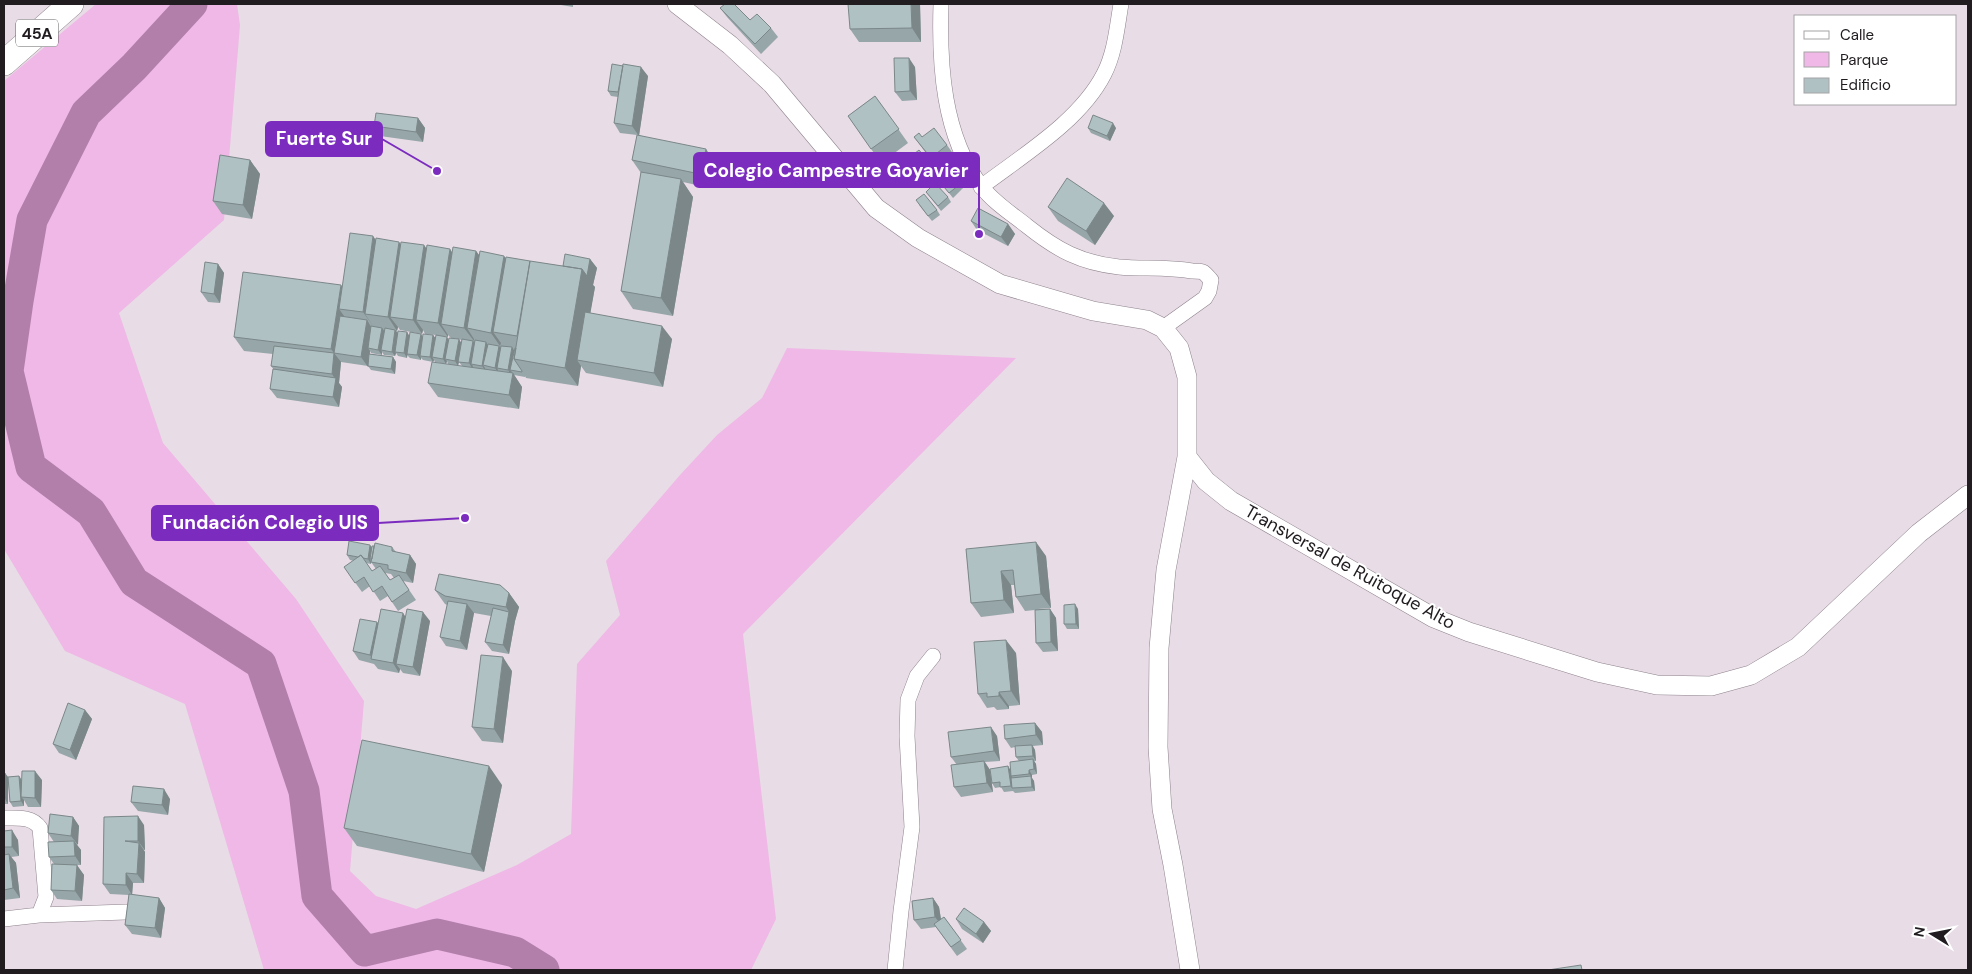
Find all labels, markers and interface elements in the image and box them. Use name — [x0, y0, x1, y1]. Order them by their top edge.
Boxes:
legend — [1794, 15, 1957, 105]
road number: 45A — [16, 19, 58, 46]
text: Calle — [1840, 25, 1874, 45]
text: Parque — [1840, 50, 1888, 70]
text: Edificio — [1840, 75, 1891, 95]
callout: Fuerte Sur — [266, 122, 382, 156]
text: Fuerte Sur — [276, 126, 372, 151]
callout: Colegio Campestre Goyavier — [694, 153, 979, 187]
text: Colegio Campestre Goyavier — [703, 158, 969, 183]
street label: Transversal de Ruitoque Alto — [1240, 499, 1460, 635]
callout: Fundación Colegio UIS — [152, 506, 378, 540]
text: Fundación Colegio UIS — [162, 510, 368, 535]
north arrow — [1907, 909, 1957, 959]
text: N — [1909, 925, 1929, 938]

